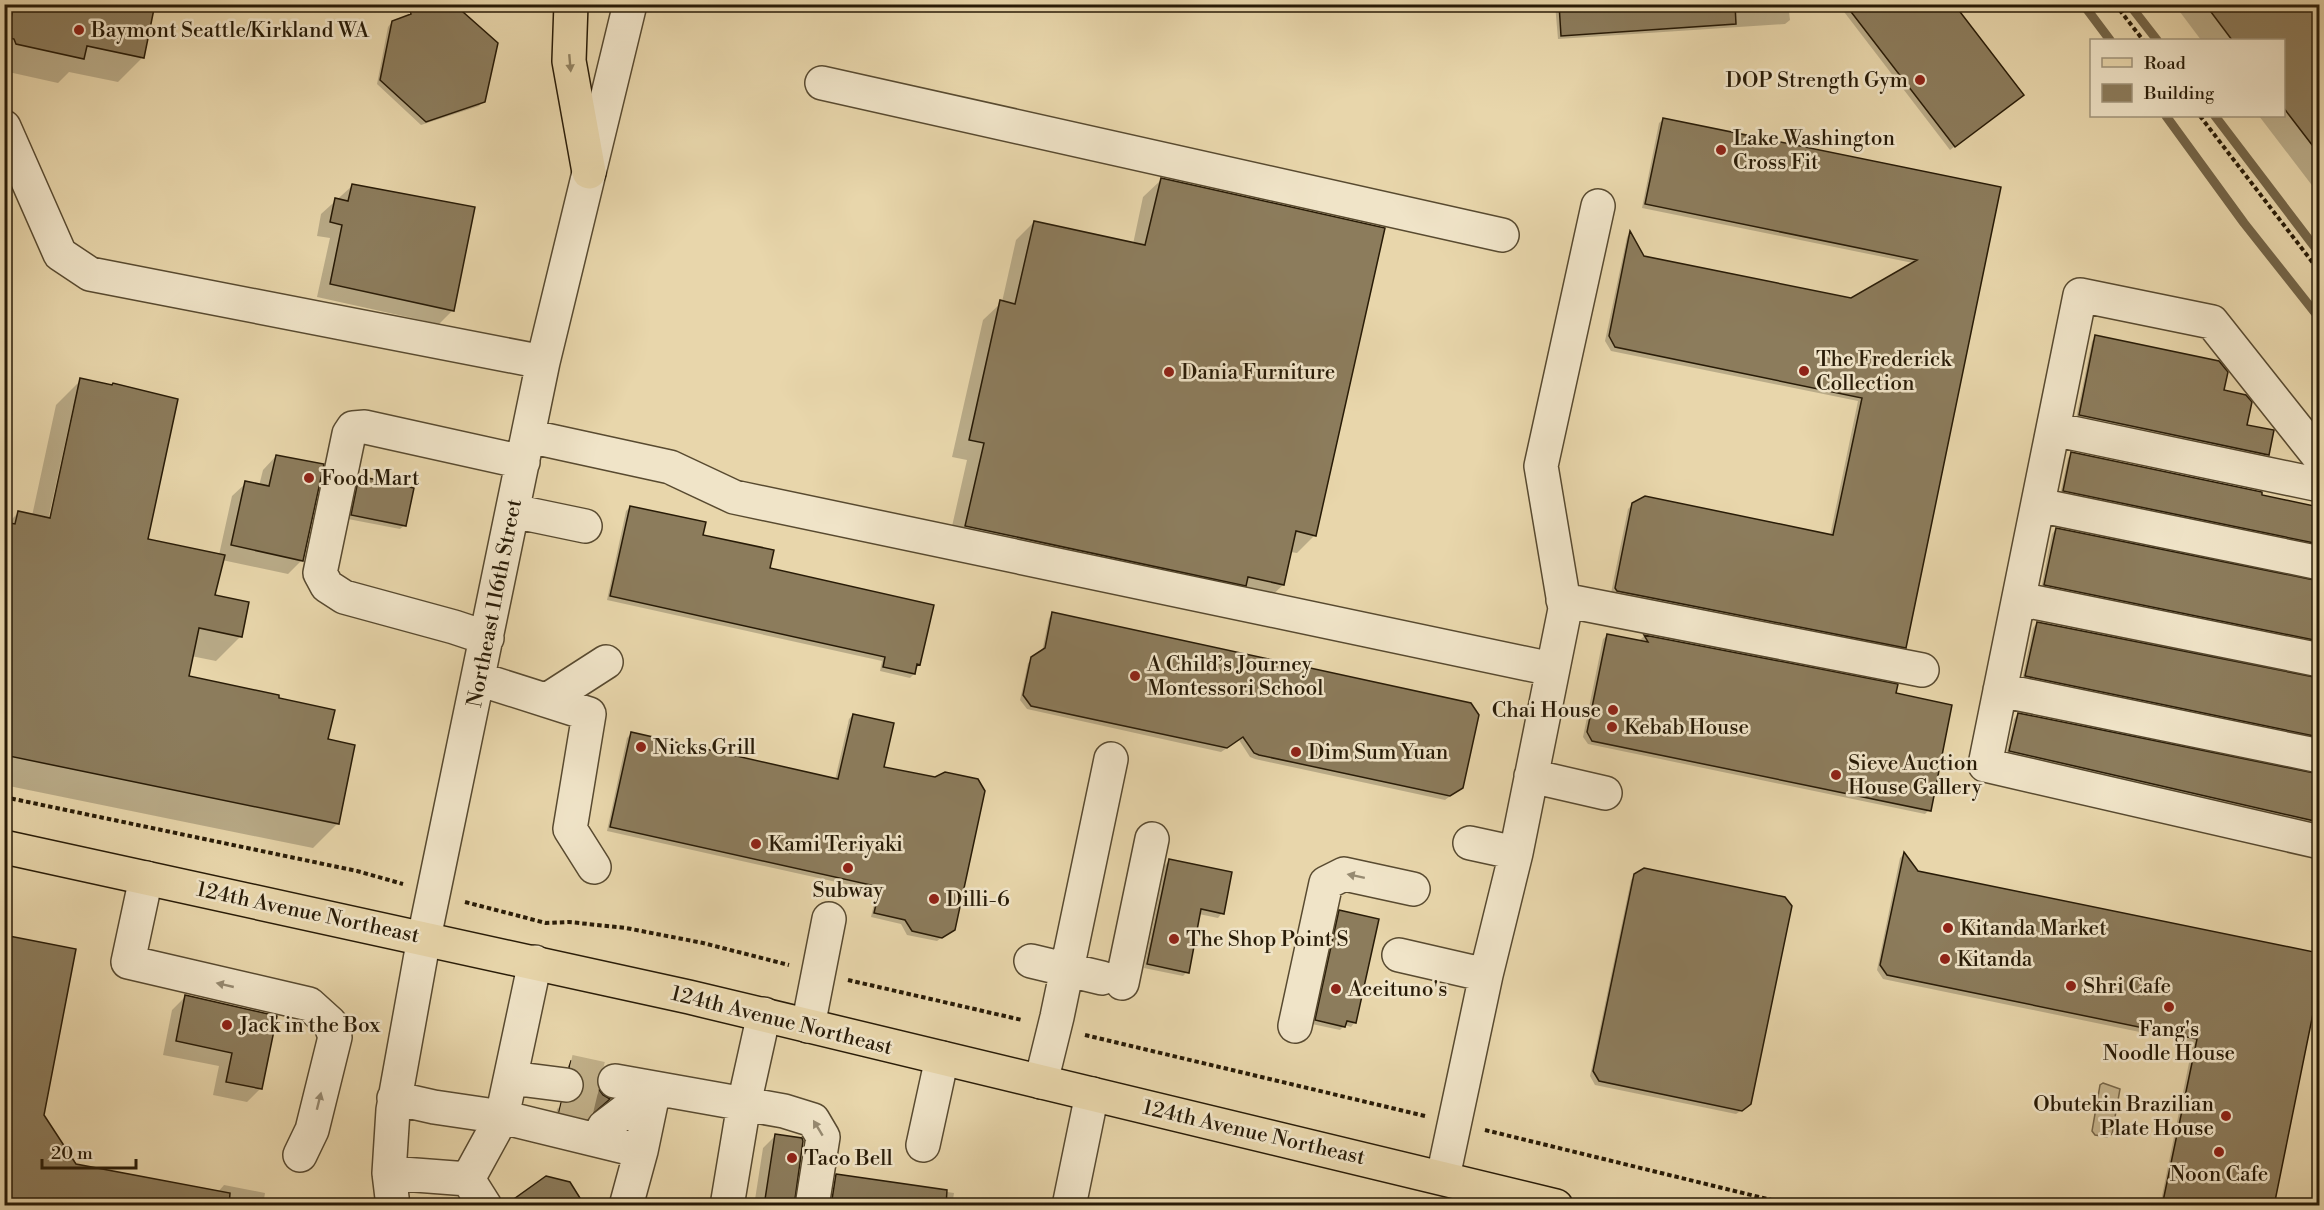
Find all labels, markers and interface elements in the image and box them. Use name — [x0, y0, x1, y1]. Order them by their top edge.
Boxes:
place label: Baymont Seattle/Kirkland WA — [90, 18, 370, 44]
marker: Baymont Seattle/Kirkland WA — [72, 23, 86, 37]
legend — [2090, 39, 2285, 117]
text: Road — [2144, 52, 2187, 75]
one-way arrow — [565, 53, 575, 72]
place label: DOP Strength Gym — [1726, 68, 1908, 94]
marker: DOP Strength Gym — [1913, 73, 1927, 87]
text: Building — [2143, 82, 2215, 105]
place label: Lake Washington Cross Fit — [1733, 126, 1896, 176]
marker: Lake Washington Cross Fit — [1714, 143, 1728, 157]
place label: The Frederick Collection — [1816, 347, 1952, 397]
place label: Dania Furniture — [1181, 360, 1335, 386]
marker: The Frederick Collection — [1797, 364, 1811, 378]
marker: Dania Furniture — [1162, 365, 1176, 379]
place label: Food Mart — [321, 466, 420, 492]
marker: Food Mart — [302, 471, 316, 485]
street label: Northeast 116th Street — [462, 496, 528, 710]
place label: A Child’s Journey Montessori School — [1146, 652, 1324, 702]
marker: A Child’s Journey Montessori School — [1128, 669, 1142, 683]
place label: Chai House — [1492, 698, 1601, 724]
marker: Chai House — [1606, 703, 1620, 717]
place label: Kebab House — [1624, 715, 1749, 741]
marker: Kebab House — [1605, 720, 1619, 734]
place label: Nicks Grill — [653, 735, 756, 761]
marker: Nicks Grill — [634, 740, 648, 754]
place label: Dim Sum Yuan — [1308, 740, 1449, 766]
marker: Dim Sum Yuan — [1289, 745, 1303, 759]
place label: Sieve Auction House Gallery — [1848, 751, 1983, 801]
marker: Sieve Auction House Gallery — [1829, 768, 1843, 782]
place label: Kami Teriyaki — [768, 832, 903, 858]
marker: Kami Teriyaki — [749, 837, 763, 851]
marker: Subway — [841, 861, 855, 875]
one-way arrow — [1347, 871, 1365, 881]
street label: 124th Avenue Northeast — [194, 877, 422, 949]
place label: Subway — [812, 878, 884, 904]
place label: Dilli-6 — [946, 887, 1010, 913]
marker: Dilli-6 — [927, 892, 941, 906]
place label: Kitanda Market — [1960, 916, 2107, 942]
marker: Kitanda Market — [1941, 921, 1955, 935]
place label: The Shop Point S — [1186, 927, 1349, 953]
marker: The Shop Point S — [1167, 932, 1181, 946]
place label: Kitanda — [1957, 947, 2033, 973]
marker: Kitanda — [1938, 952, 1952, 966]
place label: Shri Cafe — [2083, 974, 2171, 1000]
place label: Aceituno's — [1347, 977, 1447, 1003]
one-way arrow — [216, 979, 234, 989]
marker: Shri Cafe — [2064, 979, 2078, 993]
street label: 124th Avenue Northeast — [668, 981, 896, 1061]
marker: Aceituno's — [1329, 982, 1343, 996]
marker: Fang's Noodle House — [2162, 1000, 2176, 1014]
place label: Jack in the Box — [238, 1013, 380, 1039]
place label: Fang's Noodle House — [2103, 1017, 2235, 1067]
marker: Jack in the Box — [220, 1018, 234, 1032]
one-way arrow — [315, 1091, 325, 1110]
place label: Obutekin Brazilian Plate House — [2033, 1092, 2214, 1142]
street label: 124th Avenue Northeast — [1140, 1095, 1368, 1171]
marker: Obutekin Brazilian Plate House — [2219, 1109, 2233, 1123]
one-way arrow — [813, 1120, 824, 1137]
scale bar — [42, 1132, 136, 1170]
text: 20 m — [51, 1142, 93, 1165]
marker: Noon Cafe — [2212, 1145, 2226, 1159]
place label: Taco Bell — [804, 1146, 893, 1172]
marker: Taco Bell — [785, 1151, 799, 1165]
place label: Noon Cafe — [2170, 1162, 2268, 1188]

